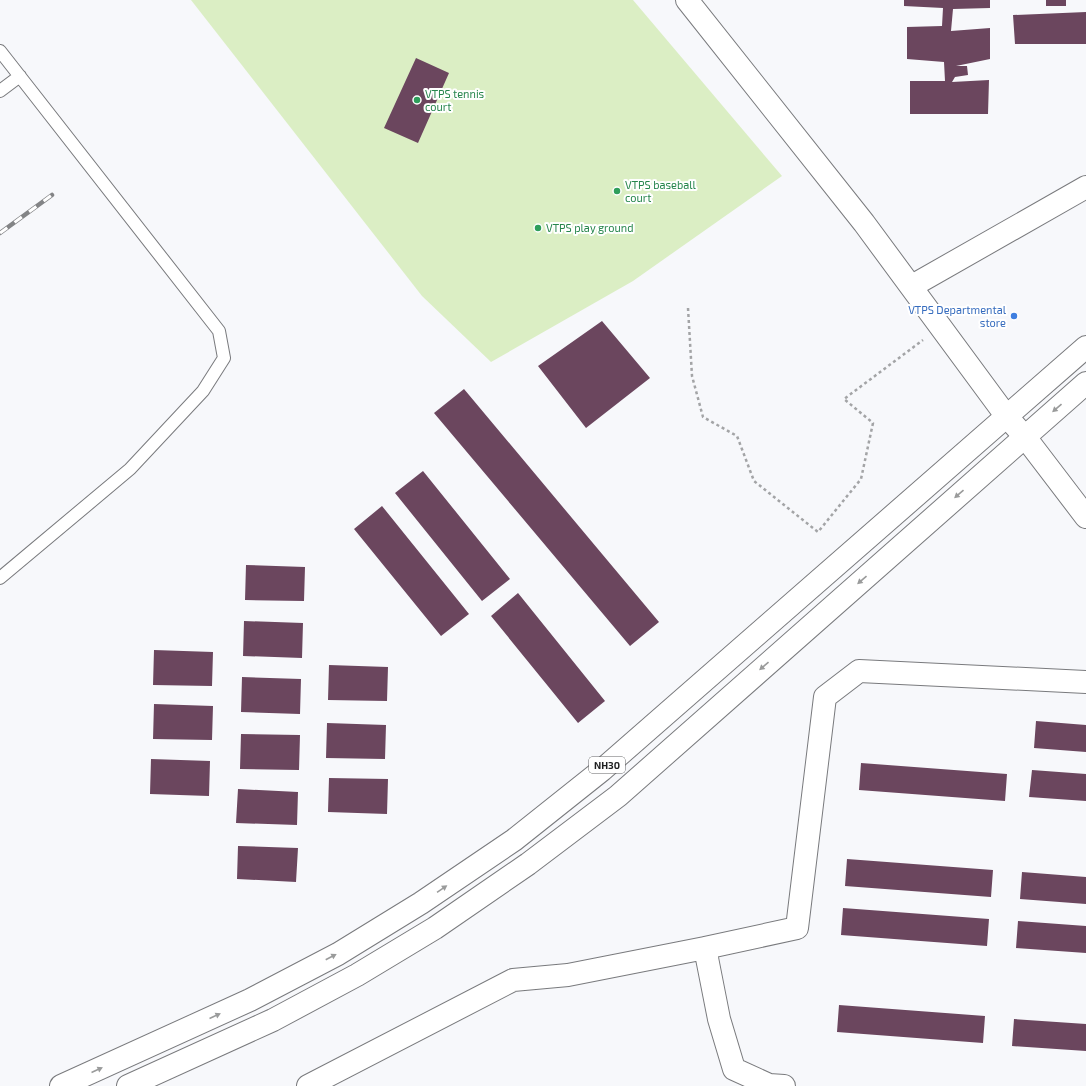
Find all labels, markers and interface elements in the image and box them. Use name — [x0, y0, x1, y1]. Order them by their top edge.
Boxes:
place label: VTPS tennis court — [425, 87, 485, 113]
marker: VTPS tennis court — [412, 95, 422, 105]
place label: VTPS baseball court — [625, 178, 697, 204]
marker: VTPS baseball court — [612, 186, 622, 196]
place label: VTPS play ground — [546, 221, 634, 234]
marker: VTPS play ground — [533, 223, 543, 233]
place label: VTPS Departmental store — [908, 303, 1007, 329]
marker: VTPS Departmental store — [1009, 311, 1019, 321]
one-way arrow — [1051, 404, 1062, 413]
one-way arrow — [954, 490, 965, 499]
one-way arrow — [857, 576, 867, 585]
one-way arrow — [759, 662, 770, 671]
road number: NH30 — [589, 757, 625, 773]
one-way arrow — [437, 885, 447, 893]
one-way arrow — [325, 954, 337, 961]
one-way arrow — [210, 1013, 221, 1019]
one-way arrow — [91, 1067, 102, 1073]

